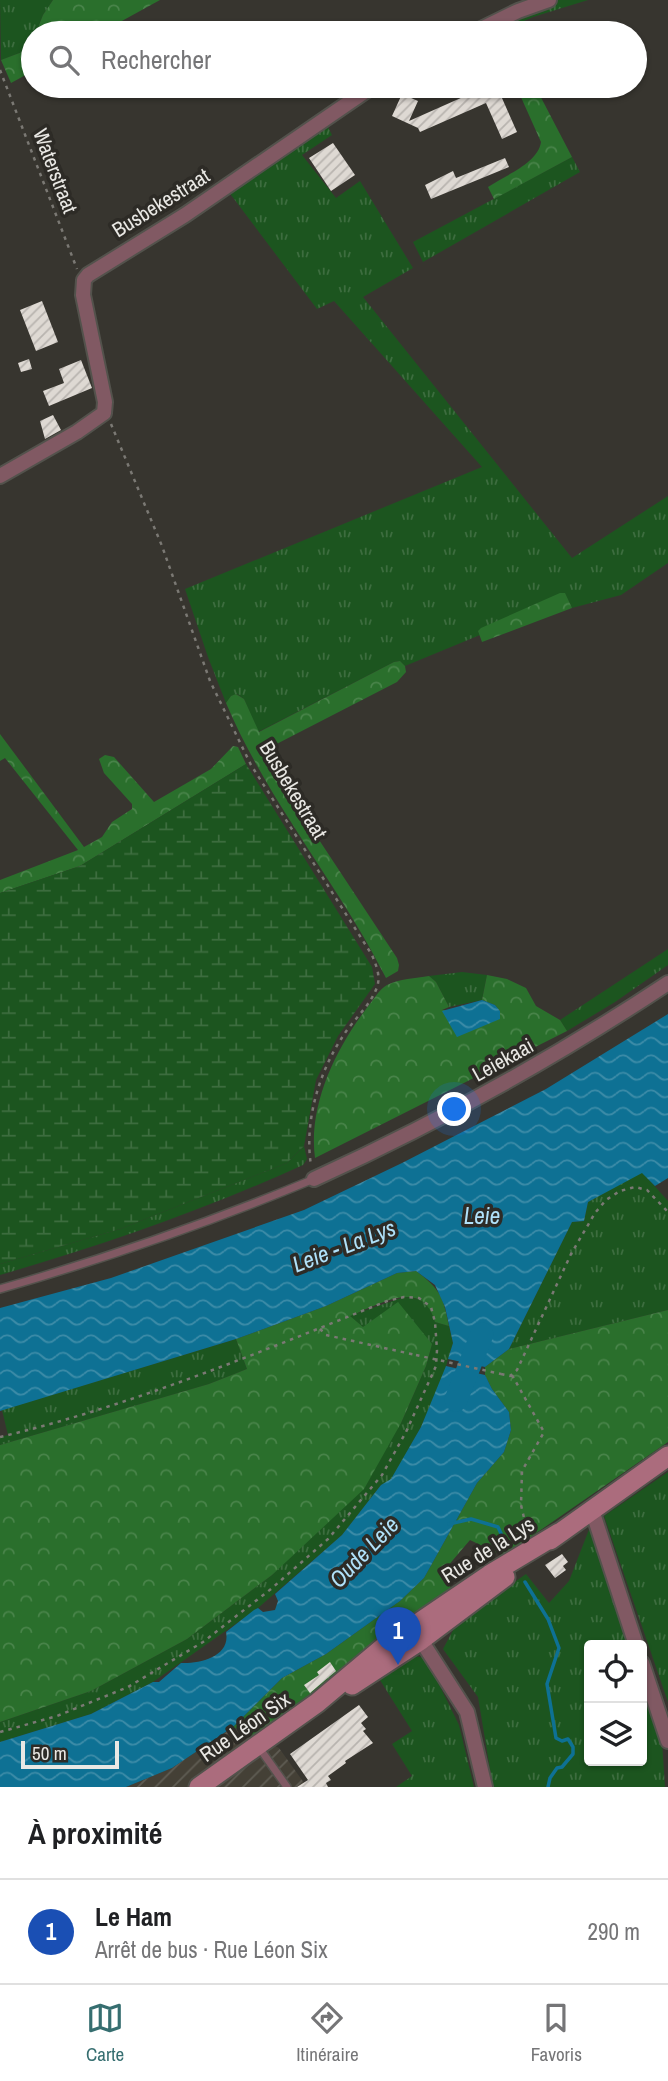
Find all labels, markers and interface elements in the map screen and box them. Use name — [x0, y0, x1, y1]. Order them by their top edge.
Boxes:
search box — [21, 21, 647, 98]
icon: search — [45, 41, 83, 79]
text: Rechercher — [101, 42, 211, 77]
street label: Waterstraat — [26, 124, 85, 217]
street label: Busbekestraat — [106, 161, 215, 244]
street label: Busbekestraat — [253, 735, 334, 845]
street label: Leiekaai — [467, 1031, 539, 1088]
your location — [437, 1092, 471, 1126]
water label: Leie — [464, 1200, 500, 1231]
water label: Leie - La Lys — [288, 1212, 400, 1279]
water label: Oude Leie — [322, 1509, 405, 1594]
street label: Rue de la Lys — [436, 1510, 540, 1590]
pin: 1 — [375, 1607, 421, 1665]
map controls — [584, 1640, 647, 1766]
button: locate — [584, 1640, 647, 1703]
street label: Rue Léon Six — [194, 1685, 296, 1768]
button: layers — [584, 1703, 647, 1766]
scale bar — [21, 1738, 119, 1770]
text: 50 m — [32, 1740, 67, 1766]
text: À proximité — [28, 1813, 162, 1853]
text: Le Ham — [95, 1899, 172, 1934]
text: 1 — [46, 1916, 56, 1947]
text: 290 m — [588, 1916, 640, 1947]
text: Arrêt de bus · Rue Léon Six — [95, 1934, 328, 1965]
tab: Carte — [86, 1999, 124, 2067]
tab: Itinéraire — [296, 1999, 359, 2067]
tab: Favoris — [531, 1999, 582, 2067]

